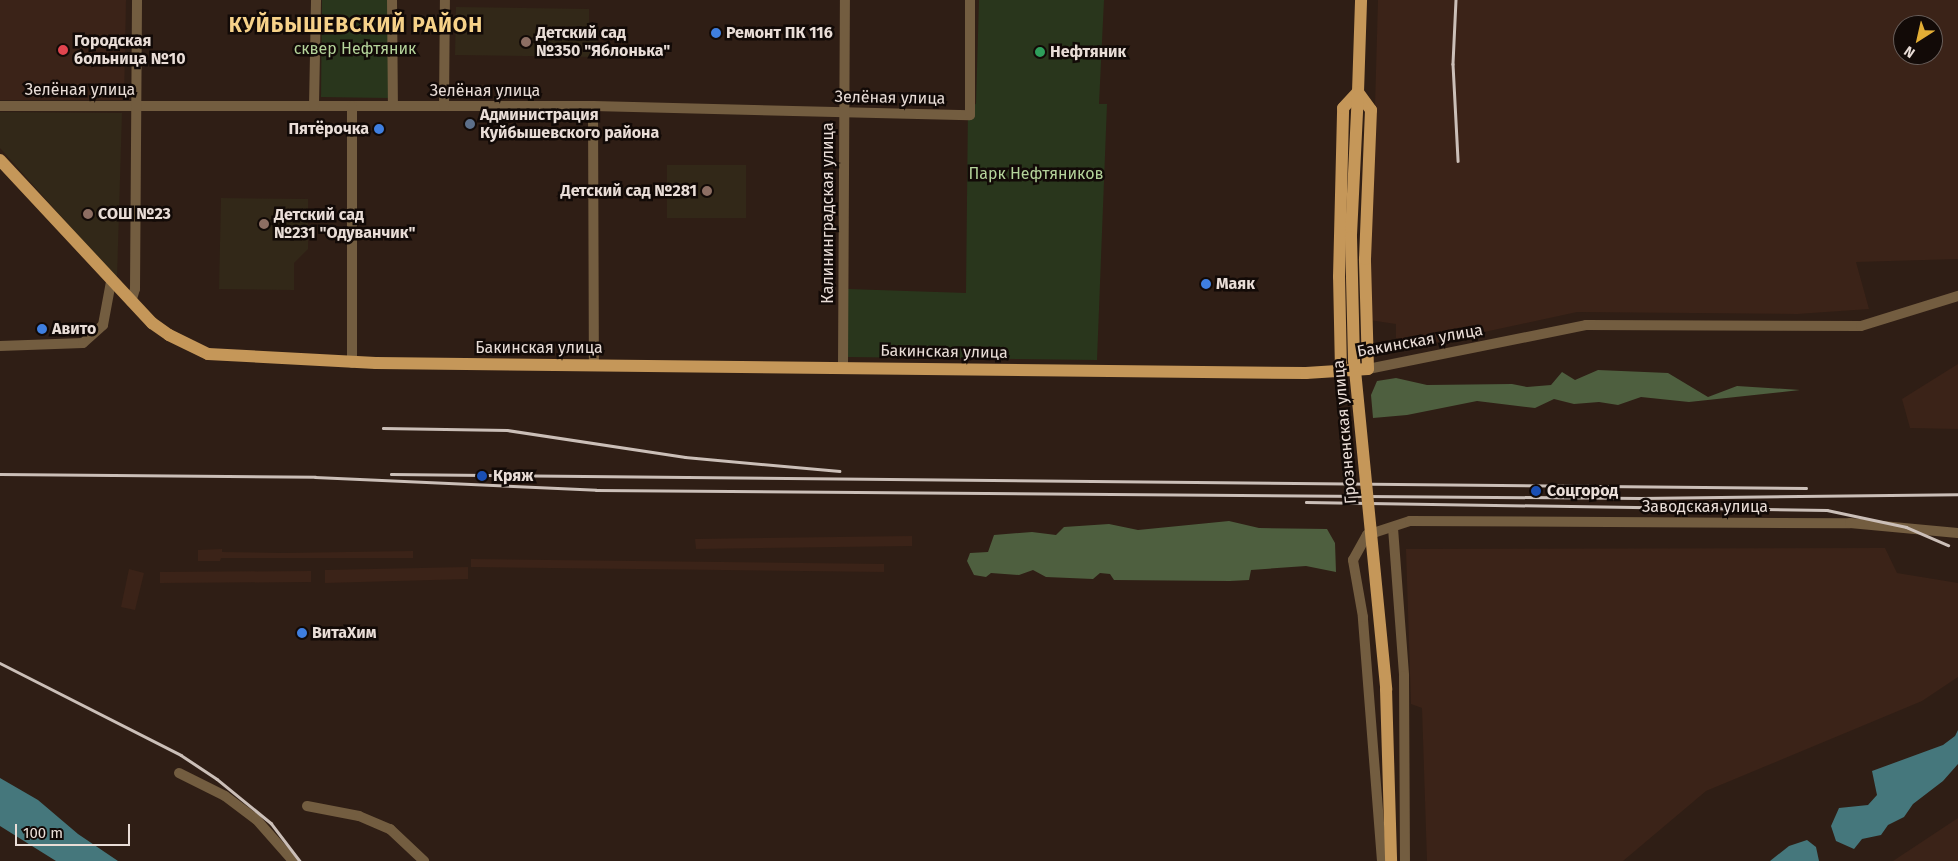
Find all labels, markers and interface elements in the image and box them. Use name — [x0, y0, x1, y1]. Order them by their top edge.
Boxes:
district label: КУЙБЫШЕВСКИЙ РАЙОН — [226, 12, 486, 38]
north arrow — [1893, 15, 1943, 65]
place label: Детский сад №350 "Яблонька" — [536, 23, 670, 61]
place label: Ремонт ПК 116 — [726, 23, 833, 43]
marker: Ремонт ПК 116 — [710, 27, 722, 39]
place label: Городская больница №10 — [74, 31, 186, 69]
marker: Детский сад №350 "Яблонька" — [520, 36, 532, 48]
park label: сквер Нефтяник — [294, 39, 416, 59]
place label: Нефтяник — [1050, 42, 1126, 62]
text: N — [1901, 42, 1918, 62]
marker: Городская больница №10 — [56, 43, 70, 57]
marker: Нефтяник — [1034, 46, 1046, 58]
street label: Зелёная улица — [25, 80, 135, 100]
street label: Зелёная улица — [430, 81, 540, 101]
street label: Зелёная улица — [835, 87, 945, 109]
place label: Администрация Куйбышевского района — [480, 105, 659, 143]
marker: Администрация Куйбышевского района — [464, 118, 476, 130]
place label: Пятёрочка — [288, 119, 369, 139]
street label: Калининградская улица — [818, 122, 838, 304]
marker: Пятёрочка — [373, 123, 385, 135]
park label: Парк Нефтяников — [968, 164, 1104, 184]
place label: Детский сад №281 — [561, 181, 697, 201]
marker: Детский сад №281 — [701, 185, 713, 197]
place label: СОШ №23 — [98, 204, 171, 224]
place label: Детский сад №231 "Одуванчик" — [274, 205, 416, 243]
marker: СОШ №23 — [82, 208, 94, 220]
marker: Детский сад №231 "Одуванчик" — [258, 218, 270, 230]
place label: Маяк — [1216, 274, 1255, 294]
marker: Маяк — [1200, 278, 1212, 290]
place label: Авито — [52, 319, 96, 339]
street label: Бакинская улица — [1356, 320, 1484, 362]
marker: Авито — [36, 323, 48, 335]
street label: Бакинская улица — [475, 338, 603, 358]
street label: Бакинская улица — [880, 341, 1008, 363]
street label: Грозненская улица — [1329, 359, 1361, 505]
place label: Кряж — [493, 466, 533, 486]
marker: Кряж — [475, 469, 489, 483]
place label: Соцгород — [1547, 481, 1618, 501]
marker: Соцгород — [1529, 484, 1543, 498]
street label: Заводская улица — [1642, 497, 1768, 517]
place label: ВитаХим — [312, 623, 377, 643]
marker: ВитаХим — [296, 627, 308, 639]
scale bar — [18, 814, 132, 846]
text: 100 m — [23, 824, 63, 842]

